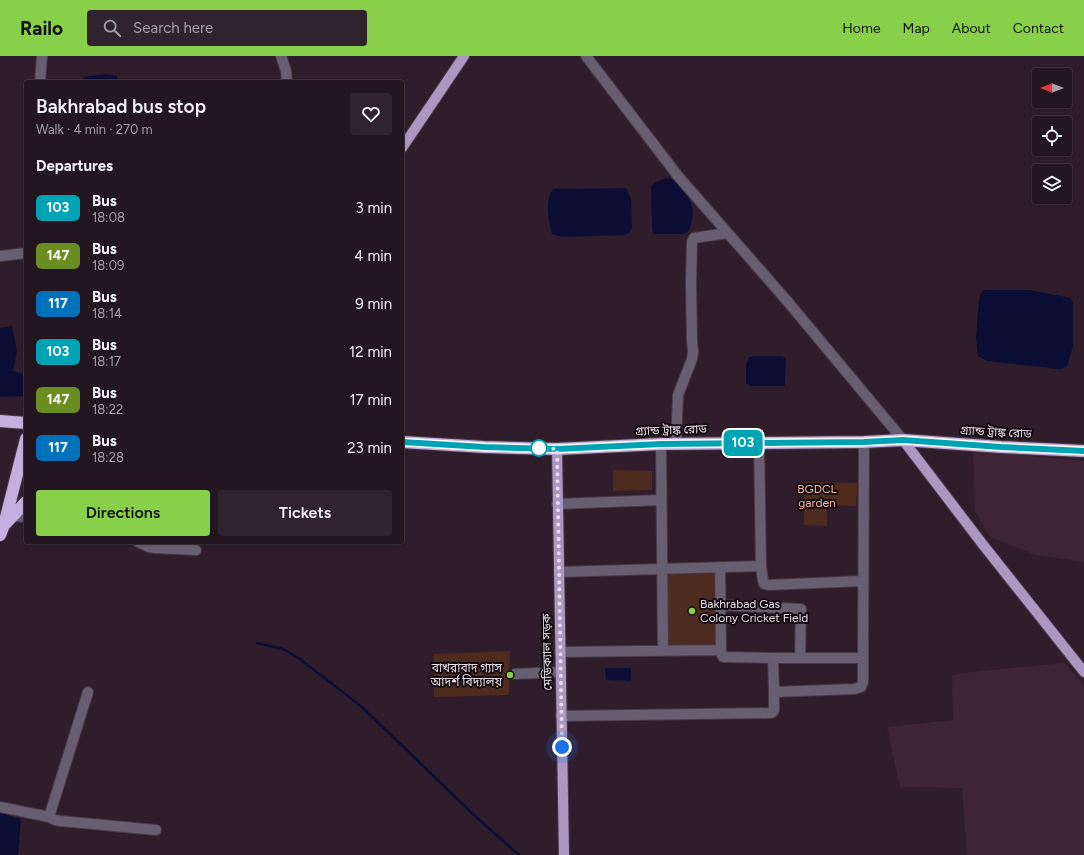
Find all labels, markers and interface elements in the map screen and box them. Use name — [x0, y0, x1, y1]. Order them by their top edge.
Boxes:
search box — [87, 10, 367, 46]
text: Railo — [20, 17, 63, 40]
icon: search — [101, 17, 123, 39]
text: Search here — [133, 19, 213, 37]
text: Home — [842, 20, 881, 37]
text: Map — [903, 20, 930, 37]
text: About — [952, 20, 991, 37]
text: Contact — [1013, 20, 1064, 37]
north arrow — [1032, 68, 1072, 108]
map controls — [1032, 68, 1072, 204]
button: heart — [350, 93, 392, 135]
text: Bakhrabad bus stop — [36, 95, 206, 118]
button: locate — [1032, 116, 1072, 156]
text: Walk · 4 min · 270 m — [36, 122, 153, 137]
text: Departures — [36, 157, 113, 175]
button: layers — [1032, 164, 1072, 204]
text: Bus — [92, 192, 117, 210]
text: 103 — [47, 199, 69, 216]
text: 3 min — [356, 199, 392, 217]
text: 18:08 — [92, 210, 125, 225]
text: Bus — [92, 240, 117, 258]
text: 147 — [47, 247, 69, 264]
text: 4 min — [354, 247, 392, 265]
text: 18:09 — [92, 258, 124, 273]
text: Bus — [92, 288, 117, 306]
text: 117 — [48, 295, 68, 312]
text: 9 min — [355, 295, 392, 313]
text: 18:14 — [92, 306, 122, 321]
text: Bus — [92, 336, 117, 354]
text: 103 — [47, 343, 69, 360]
text: 12 min — [349, 343, 392, 361]
text: 18:17 — [92, 354, 121, 369]
text: Bus — [92, 384, 117, 402]
text: 147 — [47, 391, 69, 408]
text: 17 min — [349, 391, 392, 409]
text: 18:22 — [92, 402, 123, 417]
street label: গ্র্যান্ড ট্রাঙ্ক রোড — [635, 421, 707, 438]
street label: গ্র্যান্ড ট্রাঙ্ক রোড — [960, 422, 1033, 441]
line badge: 103 — [720, 430, 766, 456]
text: Bus — [92, 432, 117, 450]
text: 103 — [732, 434, 754, 451]
text: 117 — [48, 439, 68, 456]
text: 23 min — [347, 439, 392, 457]
unlabelled marker — [530, 439, 548, 457]
text: 18:28 — [92, 450, 124, 465]
park label: BGDCL garden — [797, 482, 838, 510]
button: Directions — [36, 490, 210, 536]
button: Tickets — [218, 490, 392, 536]
place label: Bakhrabad Gas Colony Cricket Field — [700, 597, 808, 625]
marker: Bakhrabad Gas Colony Cricket Field — [687, 606, 697, 616]
street label: মেডিক্যাল সড়ক — [538, 613, 555, 691]
place label: বাখরাবাদ গ্যাস আদর্শ বিদ্যালয় — [430, 661, 503, 689]
marker: বাখরাবাদ গ্যাস আদর্শ বিদ্যালয় — [505, 670, 515, 680]
your location — [552, 737, 572, 757]

